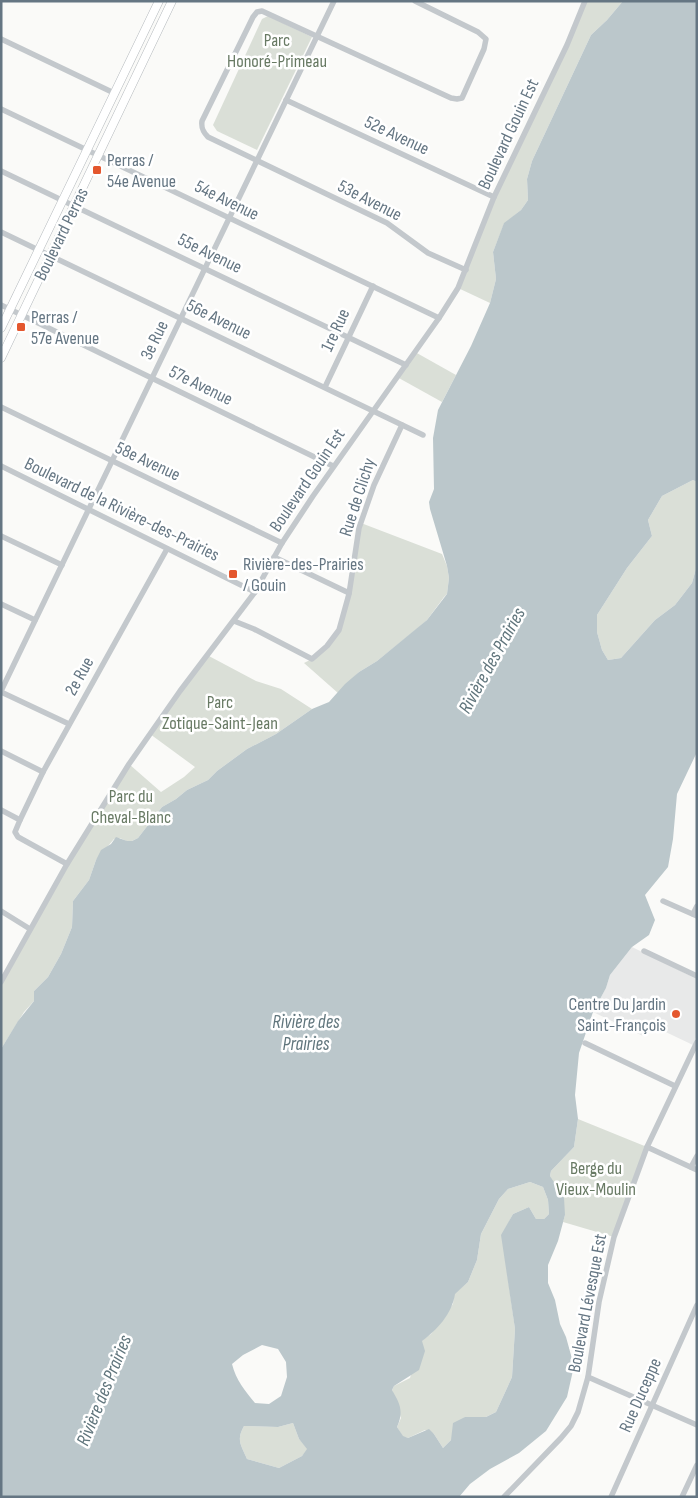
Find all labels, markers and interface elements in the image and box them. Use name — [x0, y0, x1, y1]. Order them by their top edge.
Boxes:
park label: Parc Honoré-Primeau — [227, 30, 327, 72]
street label: Boulevard Gouin Est — [474, 75, 543, 193]
street label: 52e Avenue — [361, 111, 432, 159]
place label: Perras / 54e Avenue — [107, 150, 176, 192]
marker: Perras / 54e Avenue — [91, 164, 103, 176]
street label: 53e Avenue — [334, 175, 405, 225]
street label: 54e Avenue — [191, 176, 262, 225]
street label: Boulevard Perras — [30, 184, 93, 284]
street label: 55e Avenue — [174, 229, 245, 278]
street label: 56e Avenue — [183, 295, 254, 344]
street label: 1re Rue — [316, 305, 354, 355]
place label: Perras / 57e Avenue — [31, 307, 99, 349]
street label: 3e Rue — [136, 317, 173, 363]
marker: Perras / 57e Avenue — [15, 321, 27, 333]
street label: 57e Avenue — [166, 361, 236, 410]
street label: Boulevard Gouin Est — [265, 424, 350, 536]
street label: 58e Avenue — [112, 437, 184, 486]
street label: Boulevard de la Rivière-des-Prairies — [21, 453, 222, 566]
street label: Rue de Clichy — [335, 455, 380, 539]
place label: Rivière-des-Prairies / Gouin — [243, 554, 364, 596]
marker: Rivière-des-Prairies / Gouin — [227, 568, 239, 580]
water label: Rivière des Prairies — [454, 604, 531, 718]
street label: 2e Rue — [60, 653, 98, 699]
park label: Parc Zotique-Saint-Jean — [162, 692, 278, 734]
park label: Parc du Cheval-Blanc — [91, 786, 171, 828]
place label: Centre Du Jardin Saint-François — [569, 994, 666, 1036]
marker: Centre Du Jardin Saint-François — [670, 1008, 682, 1020]
water label: Rivière des Prairies — [272, 1011, 340, 1056]
park label: Berge du Vieux-Moulin — [556, 1158, 636, 1200]
street label: Boulevard Lévesque Est — [564, 1231, 611, 1374]
water label: Rivière des Prairies — [72, 1332, 137, 1449]
street label: Rue Duceppe — [615, 1355, 666, 1435]

